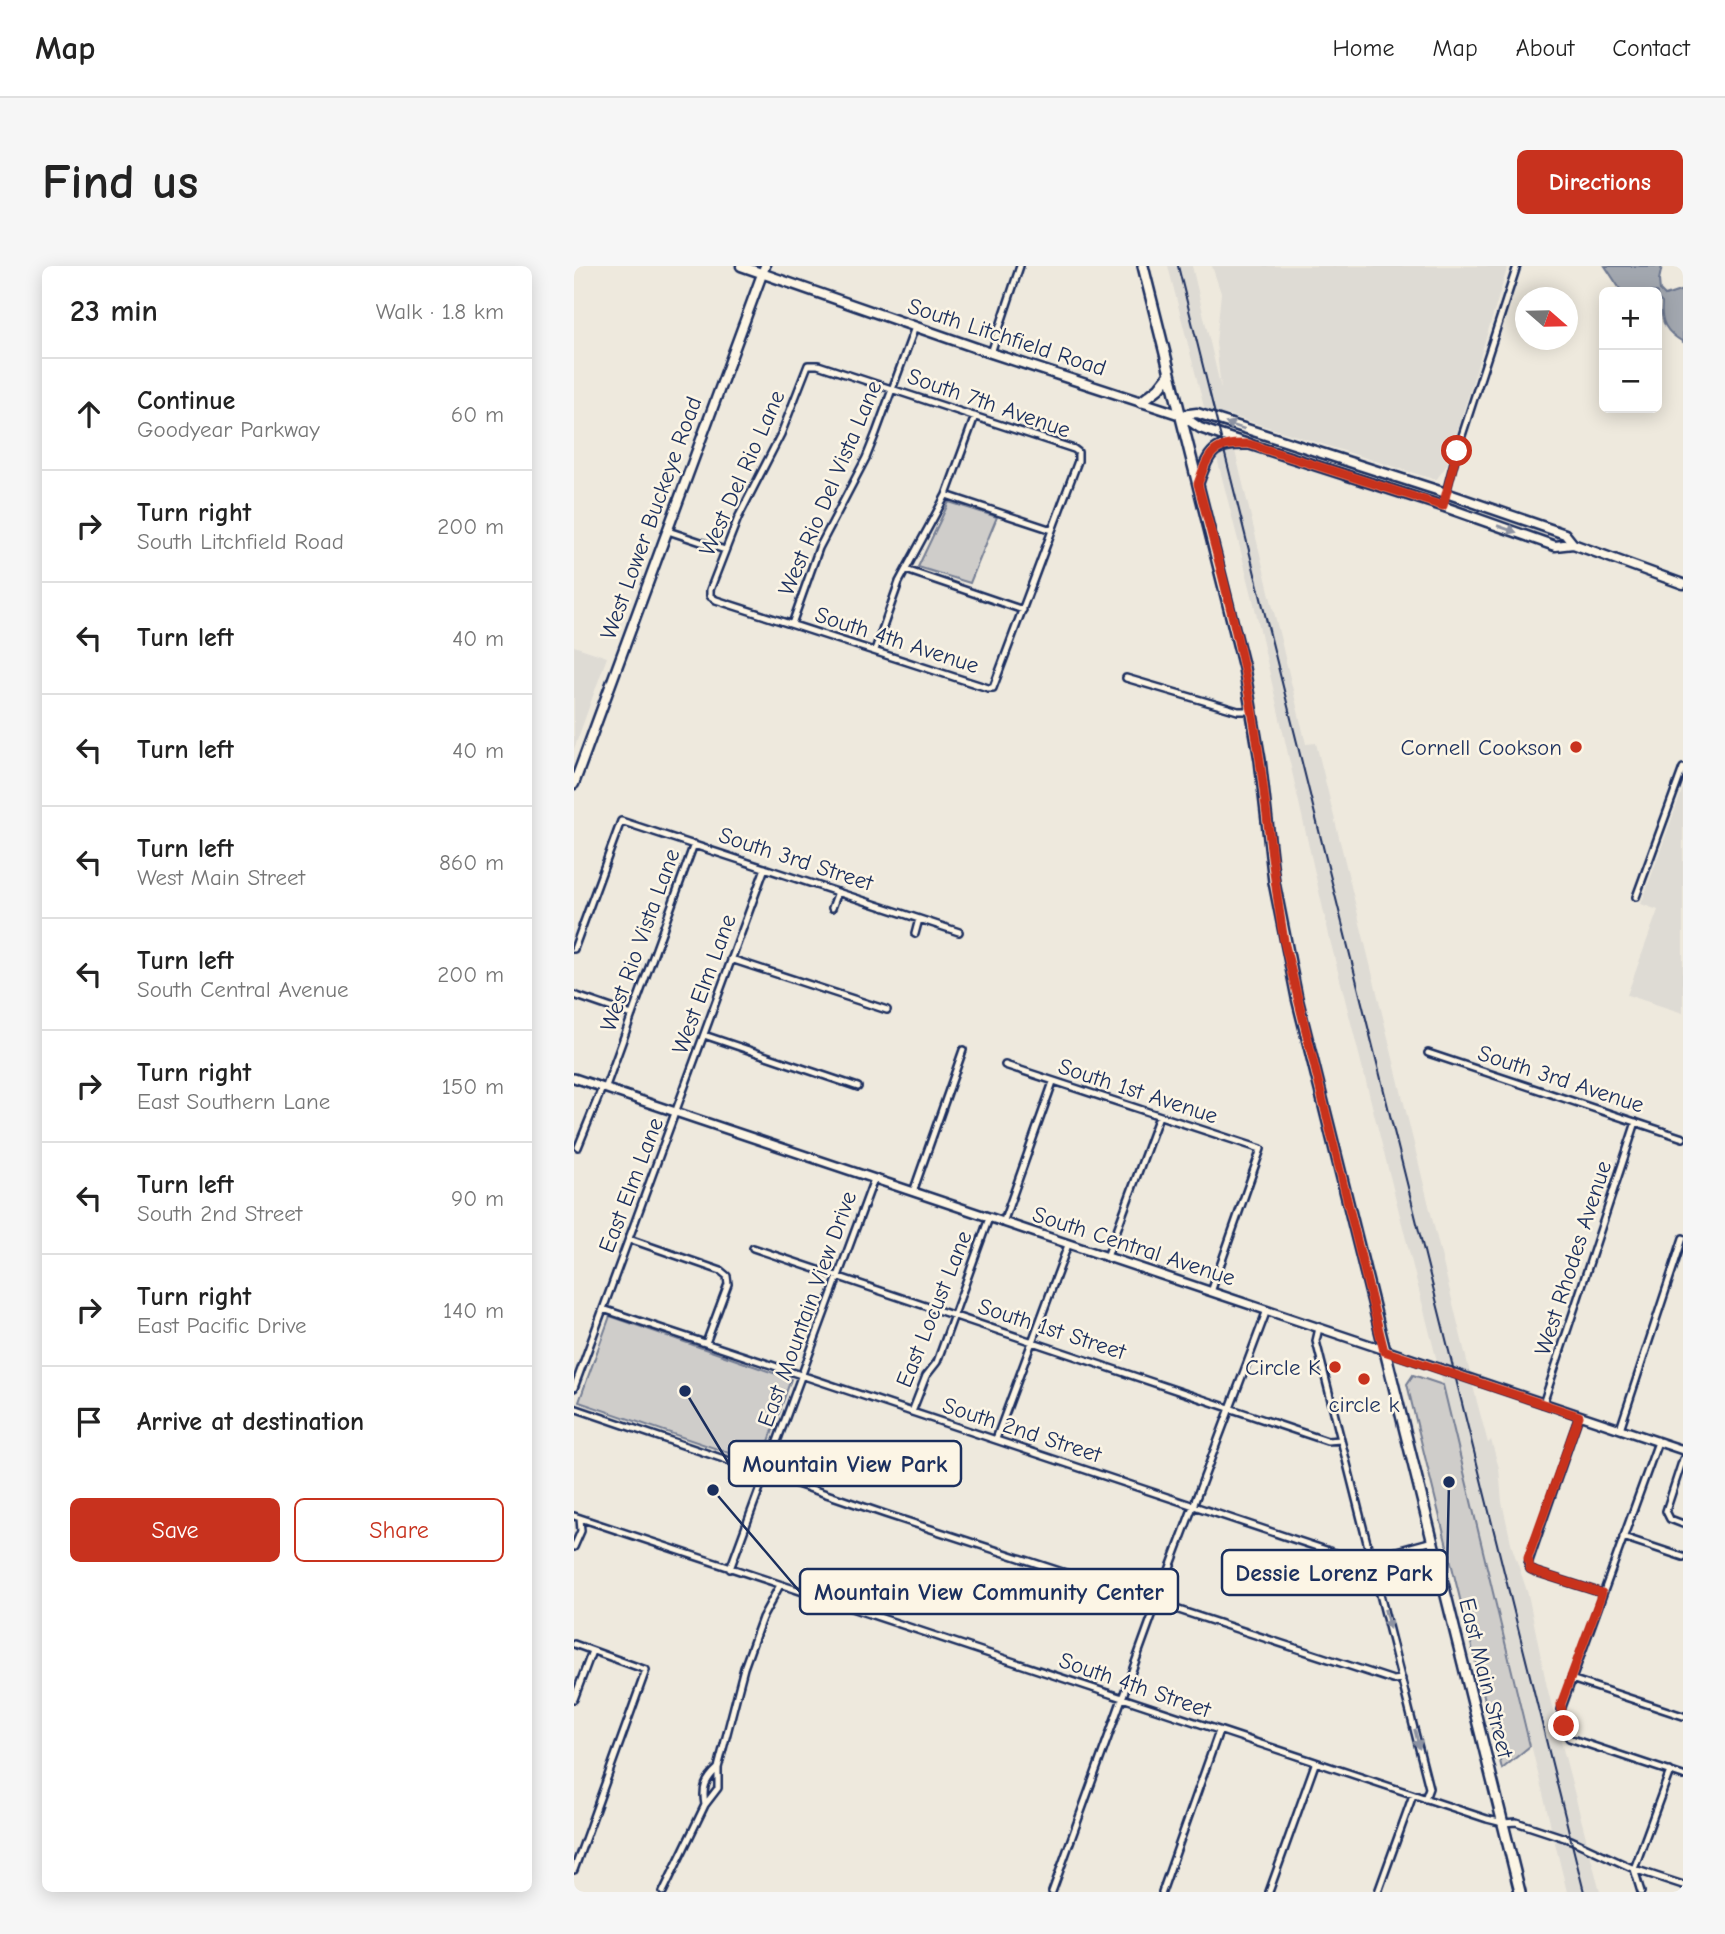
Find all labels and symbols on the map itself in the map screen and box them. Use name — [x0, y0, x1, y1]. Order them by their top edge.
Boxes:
north arrow — [1515, 287, 1578, 350]
street label: South Litchfield Road — [904, 292, 1110, 382]
street label: South 7th Avenue — [904, 362, 1074, 444]
street label: West Rio Del Vista Lane — [772, 376, 888, 600]
street label: West Del Rio Lane — [693, 386, 791, 560]
street label: West Lower Buckeye Road — [594, 393, 708, 643]
one-way arrow — [1225, 420, 1246, 430]
route start — [1441, 435, 1472, 466]
one-way arrow — [1496, 524, 1517, 535]
street label: South 4th Avenue — [812, 601, 982, 679]
place label: Cornell Cookson — [1401, 734, 1562, 761]
marker: Cornell Cookson — [1568, 739, 1584, 755]
street label: South 3rd Street — [715, 821, 878, 897]
street label: West Rio Vista Lane — [594, 845, 686, 1035]
street label: West Elm Lane — [666, 911, 742, 1057]
street label: South 3rd Avenue — [1474, 1039, 1648, 1119]
street label: South 1st Avenue — [1055, 1052, 1221, 1130]
street label: East Elm Lane — [593, 1114, 669, 1256]
street label: West Rhodes Avenue — [1529, 1157, 1617, 1359]
street label: East Mountain View Drive — [752, 1187, 862, 1431]
street label: South Central Avenue — [1029, 1200, 1239, 1292]
street label: East Locust Lane — [890, 1227, 978, 1391]
street label: South 1st Street — [975, 1292, 1131, 1366]
place label: Circle K — [1245, 1354, 1321, 1381]
marker: Circle K — [1327, 1359, 1343, 1375]
marker: circle k — [1356, 1371, 1372, 1387]
place label: circle k — [1328, 1391, 1400, 1418]
street label: South 2nd Street — [939, 1392, 1106, 1469]
callout: Mountain View Park — [729, 1441, 961, 1486]
text: Mountain View Park — [743, 1450, 948, 1478]
callout: Dessie Lorenz Park — [1222, 1550, 1447, 1595]
text: Dessie Lorenz Park — [1235, 1559, 1433, 1587]
callout: Mountain View Community Center — [800, 1569, 1178, 1614]
text: Mountain View Community Center — [814, 1578, 1164, 1606]
street label: East Main Street — [1453, 1595, 1519, 1762]
one-way arrow — [1382, 1608, 1393, 1630]
street label: South 4th Street — [1056, 1646, 1216, 1724]
route end — [1548, 1710, 1579, 1741]
one-way arrow — [1412, 1728, 1423, 1750]

